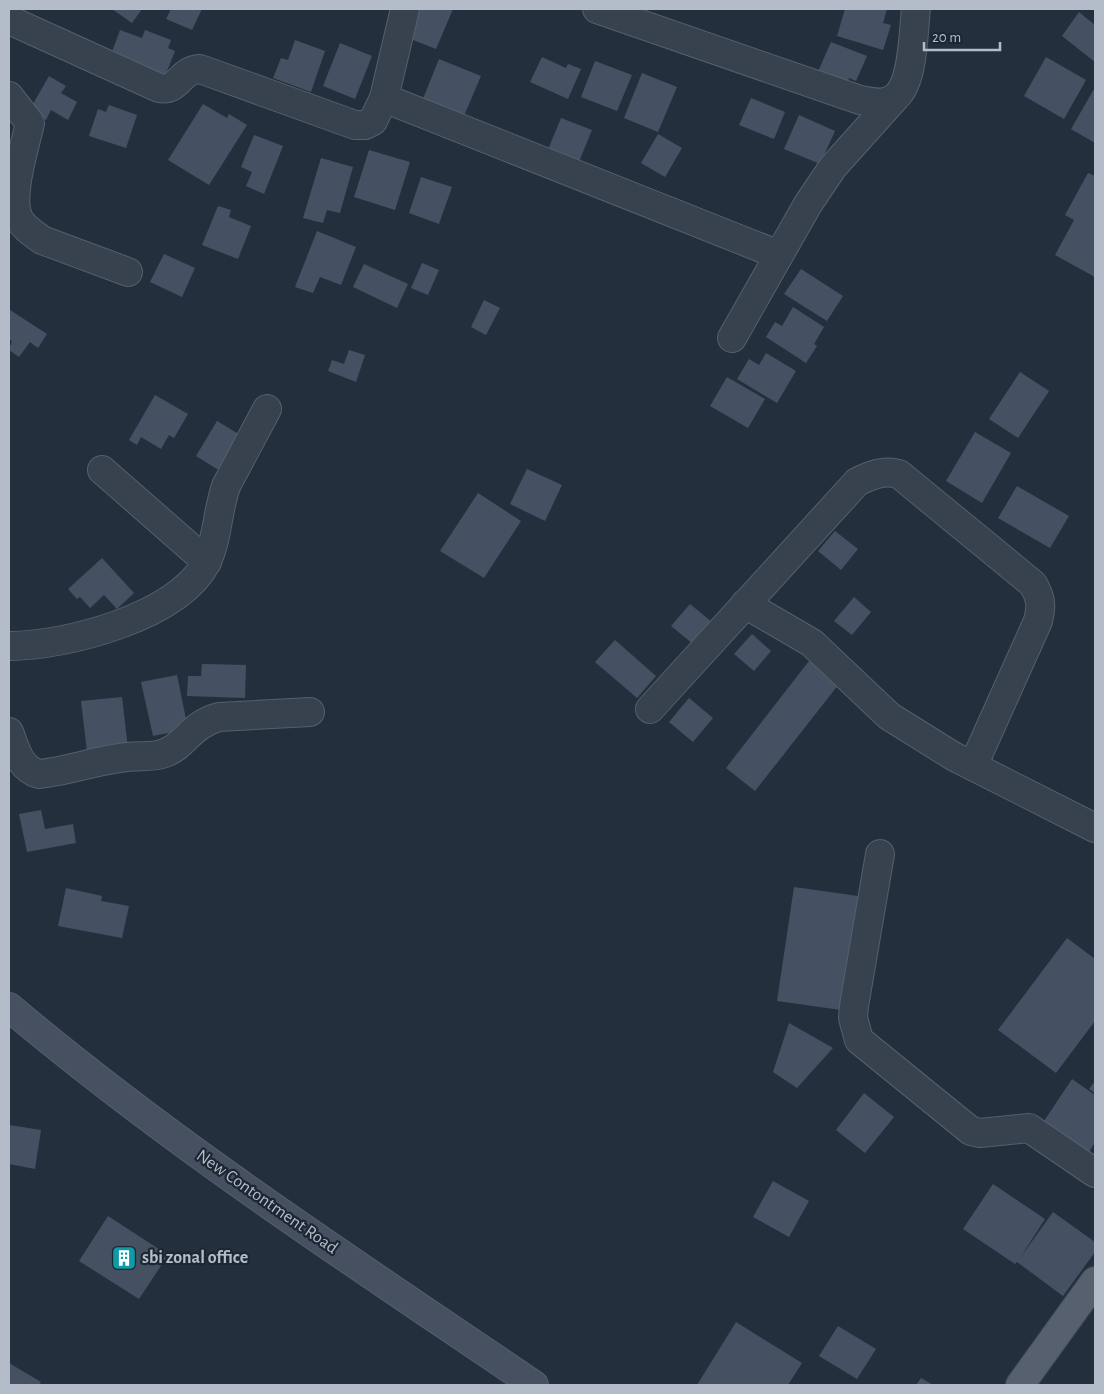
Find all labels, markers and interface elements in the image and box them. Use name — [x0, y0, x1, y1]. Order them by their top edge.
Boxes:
scale bar — [924, 20, 1000, 52]
text: 20 m — [932, 30, 961, 45]
street label: New Contontment Road — [193, 1146, 341, 1258]
building icon: sbi zonal office — [111, 1245, 137, 1271]
place label: sbi zonal office — [142, 1249, 248, 1267]

